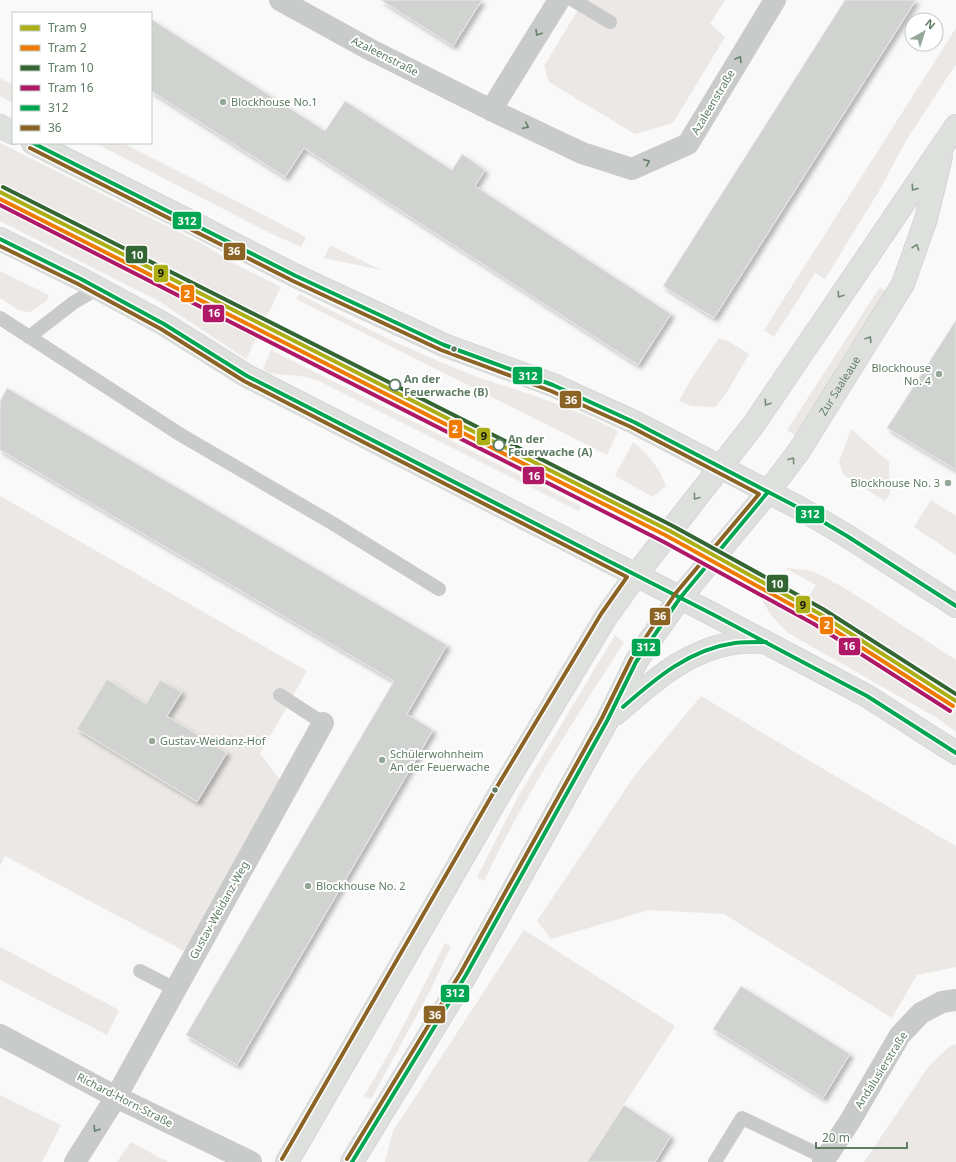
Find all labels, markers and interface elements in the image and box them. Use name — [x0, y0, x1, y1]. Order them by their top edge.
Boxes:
legend — [12, 12, 152, 144]
north arrow — [904, 12, 944, 52]
text: N — [922, 15, 939, 32]
text: Tram 9 — [48, 19, 87, 36]
one-way arrow — [536, 29, 543, 36]
street label: Azaleenstraße — [349, 32, 421, 79]
text: Tram 2 — [48, 39, 87, 56]
one-way arrow — [734, 56, 742, 63]
text: Tram 10 — [48, 59, 94, 76]
street label: Azaleenstraße — [687, 66, 738, 137]
text: Tram 16 — [48, 79, 94, 96]
place label: Blockhouse No.1 — [231, 94, 318, 109]
marker: Blockhouse No.1 — [218, 97, 228, 107]
text: 312 — [48, 99, 69, 116]
text: 36 — [48, 119, 62, 136]
one-way arrow — [522, 121, 530, 129]
one-way arrow — [642, 159, 650, 167]
one-way arrow — [912, 184, 919, 191]
line badge: 312 — [172, 211, 202, 230]
text: 312 — [178, 213, 196, 228]
line badge: 36 — [223, 242, 246, 261]
text: 36 — [228, 243, 240, 258]
one-way arrow — [911, 244, 920, 251]
line badge: 10 — [125, 245, 148, 264]
text: 10 — [131, 247, 143, 262]
line badge: 9 — [153, 264, 169, 283]
text: 9 — [158, 265, 164, 280]
line badge: 2 — [180, 284, 195, 303]
text: 2 — [184, 286, 190, 301]
one-way arrow — [838, 291, 845, 298]
line badge: 16 — [202, 304, 225, 323]
text: 16 — [208, 305, 220, 320]
one-way arrow — [864, 336, 872, 343]
unlabelled marker — [449, 344, 459, 354]
street label: Zur Saaleaue — [815, 353, 863, 418]
place label: Blockhouse No. 4 — [871, 360, 932, 388]
line badge: 312 — [512, 366, 543, 385]
text: 312 — [519, 368, 537, 383]
marker: Blockhouse No. 4 — [934, 369, 944, 379]
place label: An der Feuerwache (B) — [404, 371, 489, 399]
marker: An der Feuerwache (B) — [388, 378, 402, 392]
line badge: 36 — [559, 390, 582, 409]
text: 36 — [565, 392, 577, 407]
one-way arrow — [764, 399, 772, 406]
line badge: 2 — [448, 419, 463, 439]
text: 2 — [452, 421, 458, 436]
line badge: 9 — [476, 427, 491, 446]
text: 9 — [481, 428, 487, 443]
place label: An der Feuerwache (A) — [508, 431, 593, 459]
marker: An der Feuerwache (A) — [492, 438, 506, 452]
one-way arrow — [787, 458, 794, 465]
line badge: 16 — [522, 466, 545, 485]
text: 16 — [528, 468, 540, 483]
place label: Blockhouse No. 3 — [851, 475, 940, 490]
marker: Blockhouse No. 3 — [943, 478, 953, 488]
one-way arrow — [694, 493, 701, 500]
line badge: 312 — [795, 505, 825, 524]
text: 312 — [801, 506, 819, 521]
line badge: 10 — [766, 574, 789, 593]
text: 10 — [771, 576, 783, 591]
line badge: 9 — [795, 595, 811, 614]
text: 9 — [800, 597, 806, 612]
line badge: 36 — [649, 607, 671, 626]
text: 36 — [654, 608, 666, 623]
line badge: 2 — [819, 616, 834, 635]
text: 2 — [824, 617, 830, 632]
line badge: 16 — [838, 637, 861, 656]
line badge: 312 — [631, 638, 661, 657]
text: 16 — [843, 638, 855, 653]
text: 312 — [637, 639, 655, 654]
place label: Gustav-Weidanz-Hof — [160, 733, 267, 748]
marker: Gustav-Weidanz-Hof — [147, 736, 157, 746]
place label: Schülerwohnheim An der Feuerwache — [390, 746, 490, 774]
marker: Schülerwohnheim An der Feuerwache — [377, 755, 387, 765]
unlabelled marker — [490, 785, 500, 795]
street label: Gustav-Weidanz-Weg — [185, 858, 252, 961]
place label: Blockhouse No. 2 — [316, 878, 406, 893]
marker: Blockhouse No. 2 — [303, 881, 313, 891]
line badge: 312 — [440, 984, 470, 1003]
text: 312 — [446, 985, 464, 1000]
line badge: 36 — [423, 1005, 446, 1024]
text: 36 — [429, 1007, 441, 1022]
street label: Andalusierstraße — [851, 1028, 910, 1111]
street label: Richard-Horn-Straße — [75, 1069, 176, 1130]
scale bar — [816, 1124, 907, 1150]
one-way arrow — [93, 1125, 101, 1132]
text: 20 m — [822, 1129, 850, 1146]

